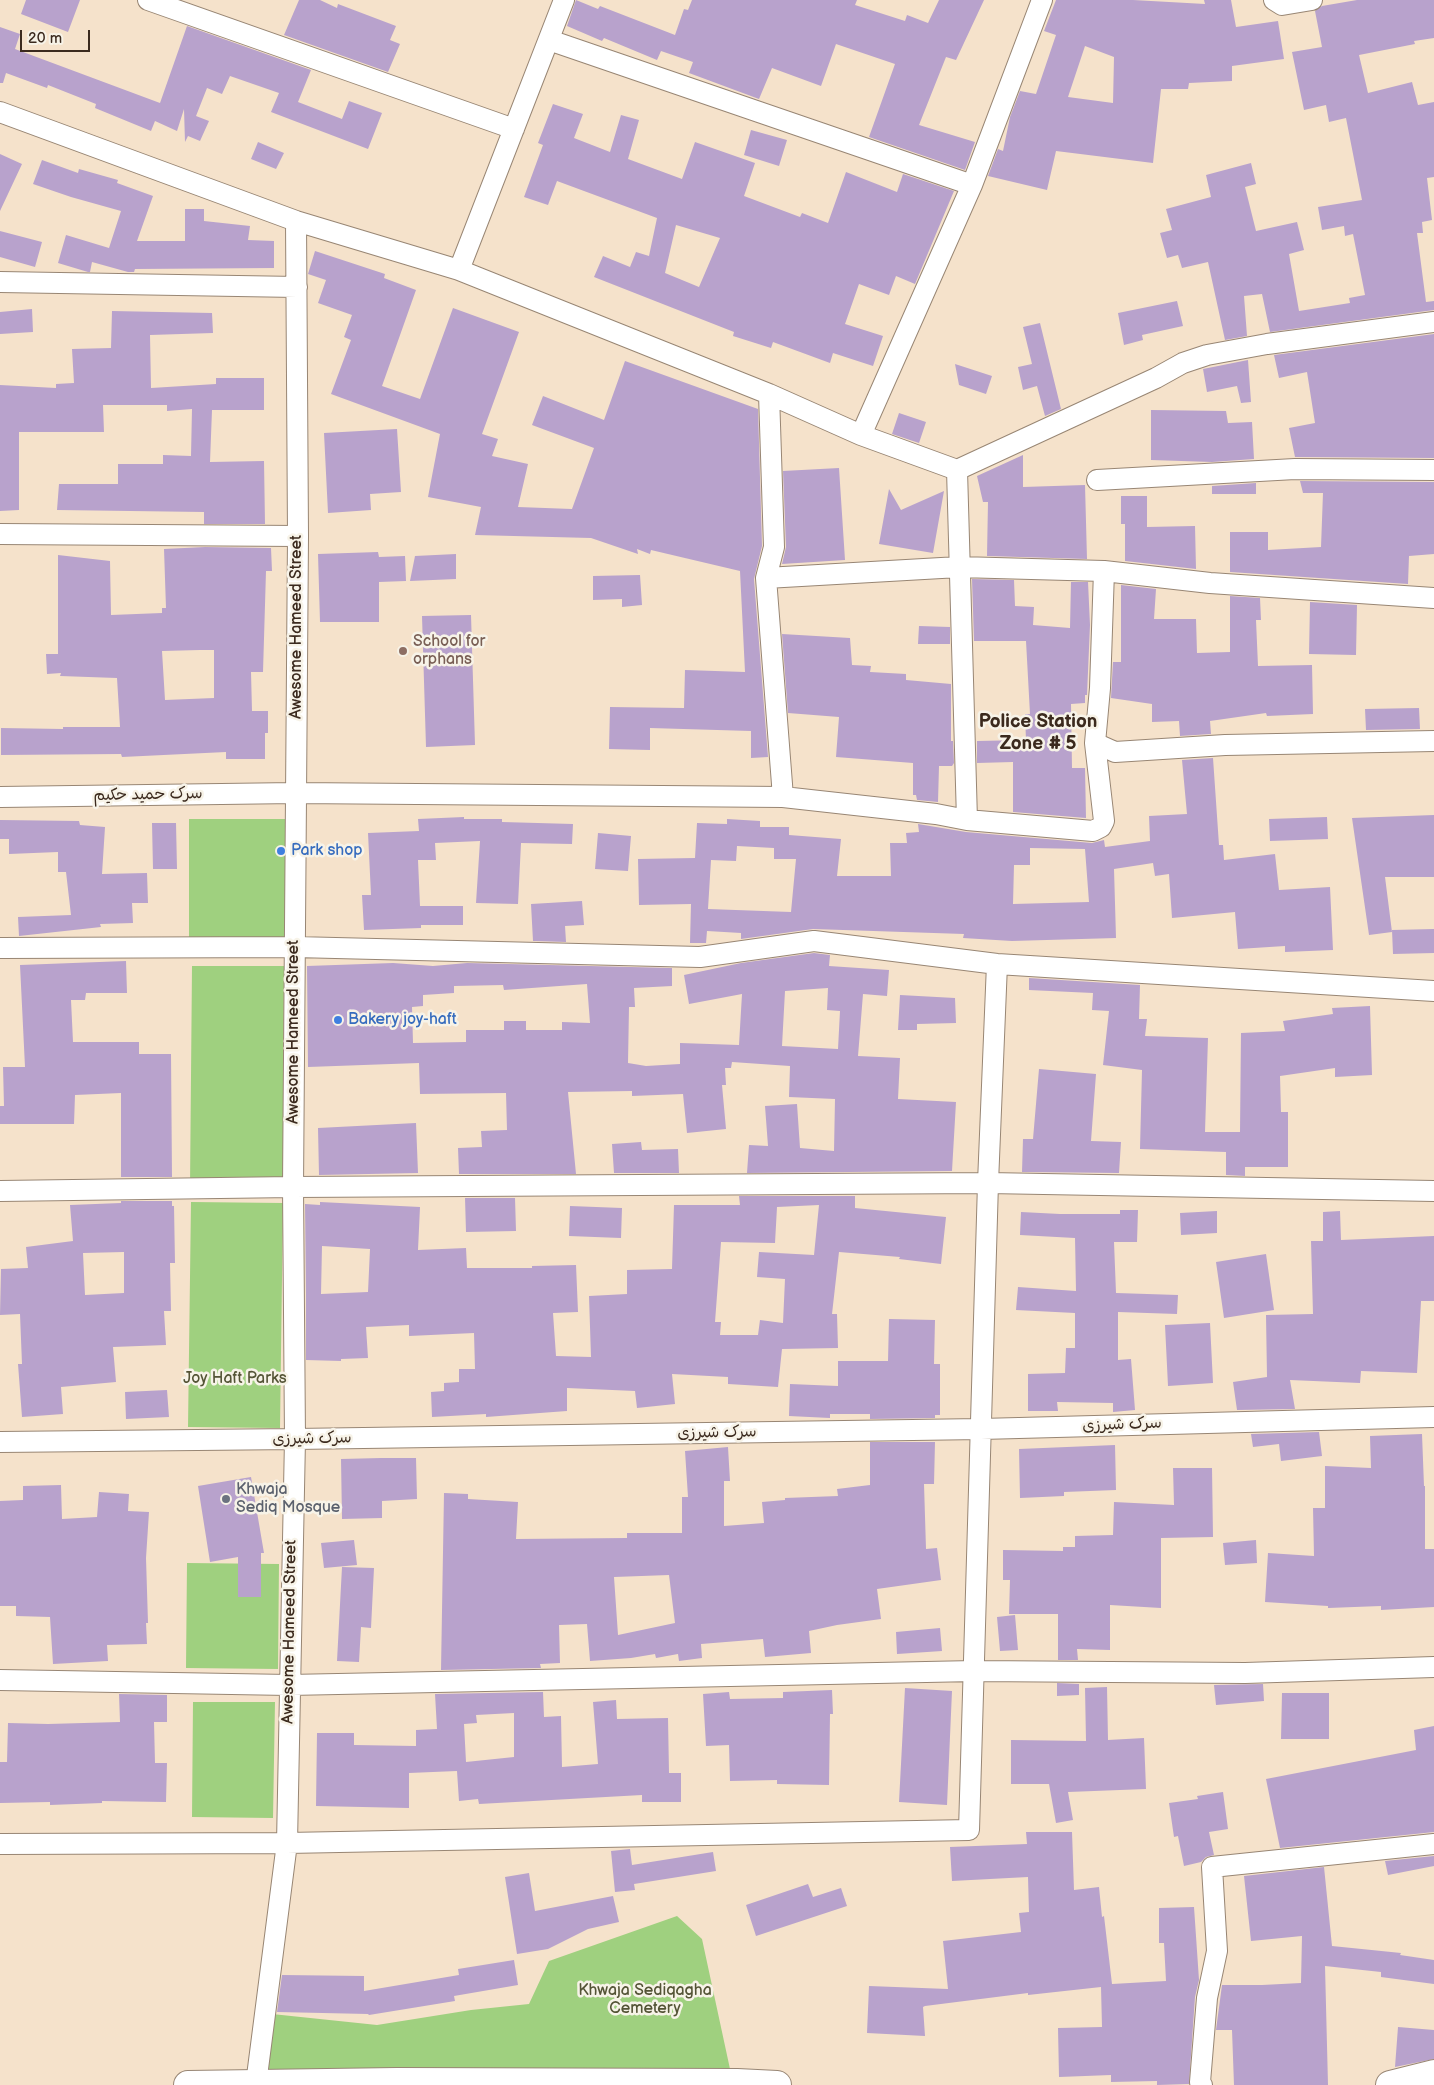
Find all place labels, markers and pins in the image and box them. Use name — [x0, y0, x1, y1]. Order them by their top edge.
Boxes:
place label: School for orphans — [413, 632, 485, 670]
marker: School for orphans — [397, 645, 409, 657]
place label: Park shop — [291, 841, 363, 861]
marker: Park shop — [275, 845, 287, 857]
place label: Bakery joy-haft — [348, 1010, 457, 1030]
marker: Bakery joy-haft — [332, 1014, 344, 1026]
place label: Khwaja Sediq Mosque — [236, 1480, 340, 1518]
marker: Khwaja Sediq Mosque — [220, 1493, 232, 1505]

